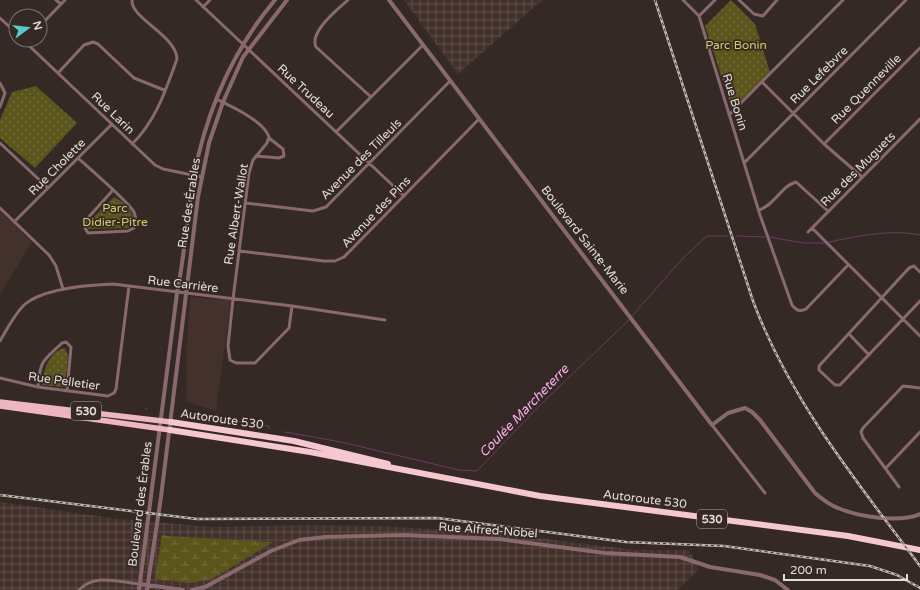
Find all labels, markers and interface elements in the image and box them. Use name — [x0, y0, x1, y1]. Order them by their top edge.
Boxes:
north arrow — [8, 8, 48, 48]
text: N — [30, 20, 45, 31]
park label: Parc Bonin — [705, 38, 767, 52]
street label: Rue Lefebvre — [787, 43, 851, 107]
street label: Rue Quenneville — [828, 51, 904, 127]
street label: Rue Trudeau — [275, 61, 337, 121]
street label: Rue Bonin — [720, 72, 750, 132]
street label: Rue Larin — [89, 89, 137, 137]
street label: Avenue des Tilleuls — [318, 116, 404, 202]
street label: Rue des Muguets — [818, 129, 898, 209]
street label: Rue Cholette — [26, 136, 88, 198]
street label: Rue des Érables — [175, 157, 203, 249]
street label: Rue Albert-Wallot — [221, 162, 251, 266]
street label: Avenue des Pins — [339, 173, 414, 250]
street label: Boulevard Sainte-Marie — [538, 183, 632, 297]
park label: Parc Didier-Pitre — [82, 201, 148, 229]
street label: Rue Carrière — [147, 273, 219, 295]
water label: Coulée Marcheterre — [476, 361, 573, 461]
street label: Rue Pelletier — [27, 369, 101, 393]
road number: 530 — [71, 402, 101, 420]
street label: Autoroute 530 — [179, 406, 265, 432]
street label: Boulevard des Érables — [125, 440, 155, 567]
street label: Autoroute 530 — [602, 487, 688, 511]
road number: 530 — [697, 510, 727, 528]
street label: Rue Alfred-Nobel — [438, 520, 538, 540]
scale bar — [784, 556, 907, 582]
text: 200 m — [790, 563, 827, 577]

